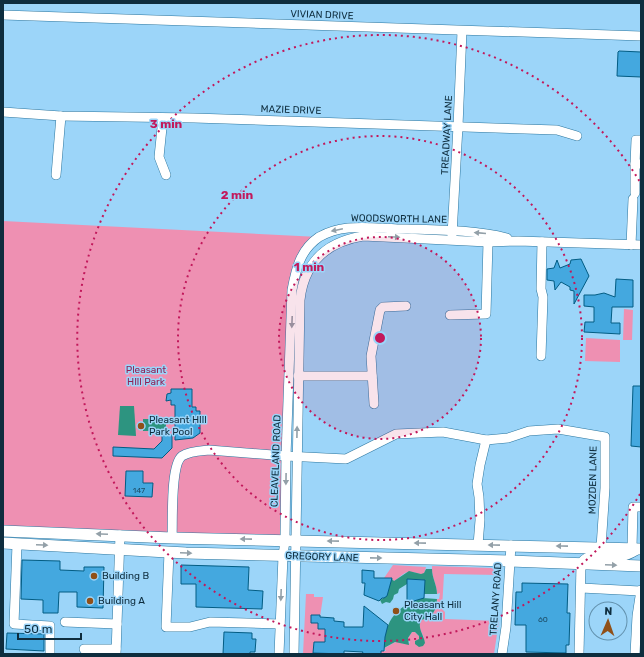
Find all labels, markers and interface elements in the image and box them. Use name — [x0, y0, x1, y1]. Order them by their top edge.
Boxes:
street label: VIVIAN DRIVE — [290, 8, 354, 22]
street label: TREADWAY LANE — [439, 95, 455, 175]
street label: MAZIE DRIVE — [260, 103, 322, 117]
text: 3 min — [150, 117, 183, 131]
text: 2 min — [221, 188, 254, 202]
street label: WOODSWORTH LANE — [351, 212, 447, 226]
one-way arrow — [331, 228, 343, 234]
one-way arrow — [474, 230, 486, 237]
one-way arrow — [388, 234, 400, 241]
text: 1 min — [294, 260, 325, 274]
one-way arrow — [288, 316, 295, 328]
centre of rings — [373, 331, 387, 345]
park label: Pleasant HIll Park — [126, 364, 166, 388]
place label: Pleasant HIll Park Pool — [149, 414, 207, 438]
street label: CLEAVELAND ROAD — [268, 414, 284, 507]
marker: Pleasant HIll Park Pool — [136, 421, 146, 431]
one-way arrow — [294, 425, 300, 438]
street label: MOZDEN LANE — [586, 446, 600, 514]
one-way arrow — [283, 473, 289, 486]
house number: 147 — [133, 486, 145, 495]
one-way arrow — [95, 531, 108, 537]
one-way arrow — [239, 536, 252, 542]
one-way arrow — [326, 538, 339, 544]
one-way arrow — [413, 540, 426, 546]
one-way arrow — [36, 542, 48, 549]
one-way arrow — [487, 542, 500, 548]
one-way arrow — [555, 543, 568, 549]
one-way arrow — [180, 550, 193, 556]
street label: GREGORY LANE — [285, 550, 359, 564]
one-way arrow — [370, 555, 383, 561]
street label: TRELANY ROAD — [487, 562, 505, 636]
one-way arrow — [605, 562, 618, 568]
place label: Building B — [102, 570, 149, 582]
marker: Building B — [89, 571, 99, 581]
one-way arrow — [278, 589, 285, 601]
place label: Building A — [98, 595, 145, 607]
marker: Building A — [85, 596, 95, 606]
place label: Pleasant Hill City Hall — [404, 599, 461, 623]
north arrow — [588, 601, 628, 641]
text: N — [604, 605, 613, 618]
marker: Pleasant Hill City Hall — [391, 606, 401, 616]
scale bar — [18, 615, 81, 641]
house number: 60 — [538, 615, 548, 624]
text: 50 m — [24, 622, 52, 636]

